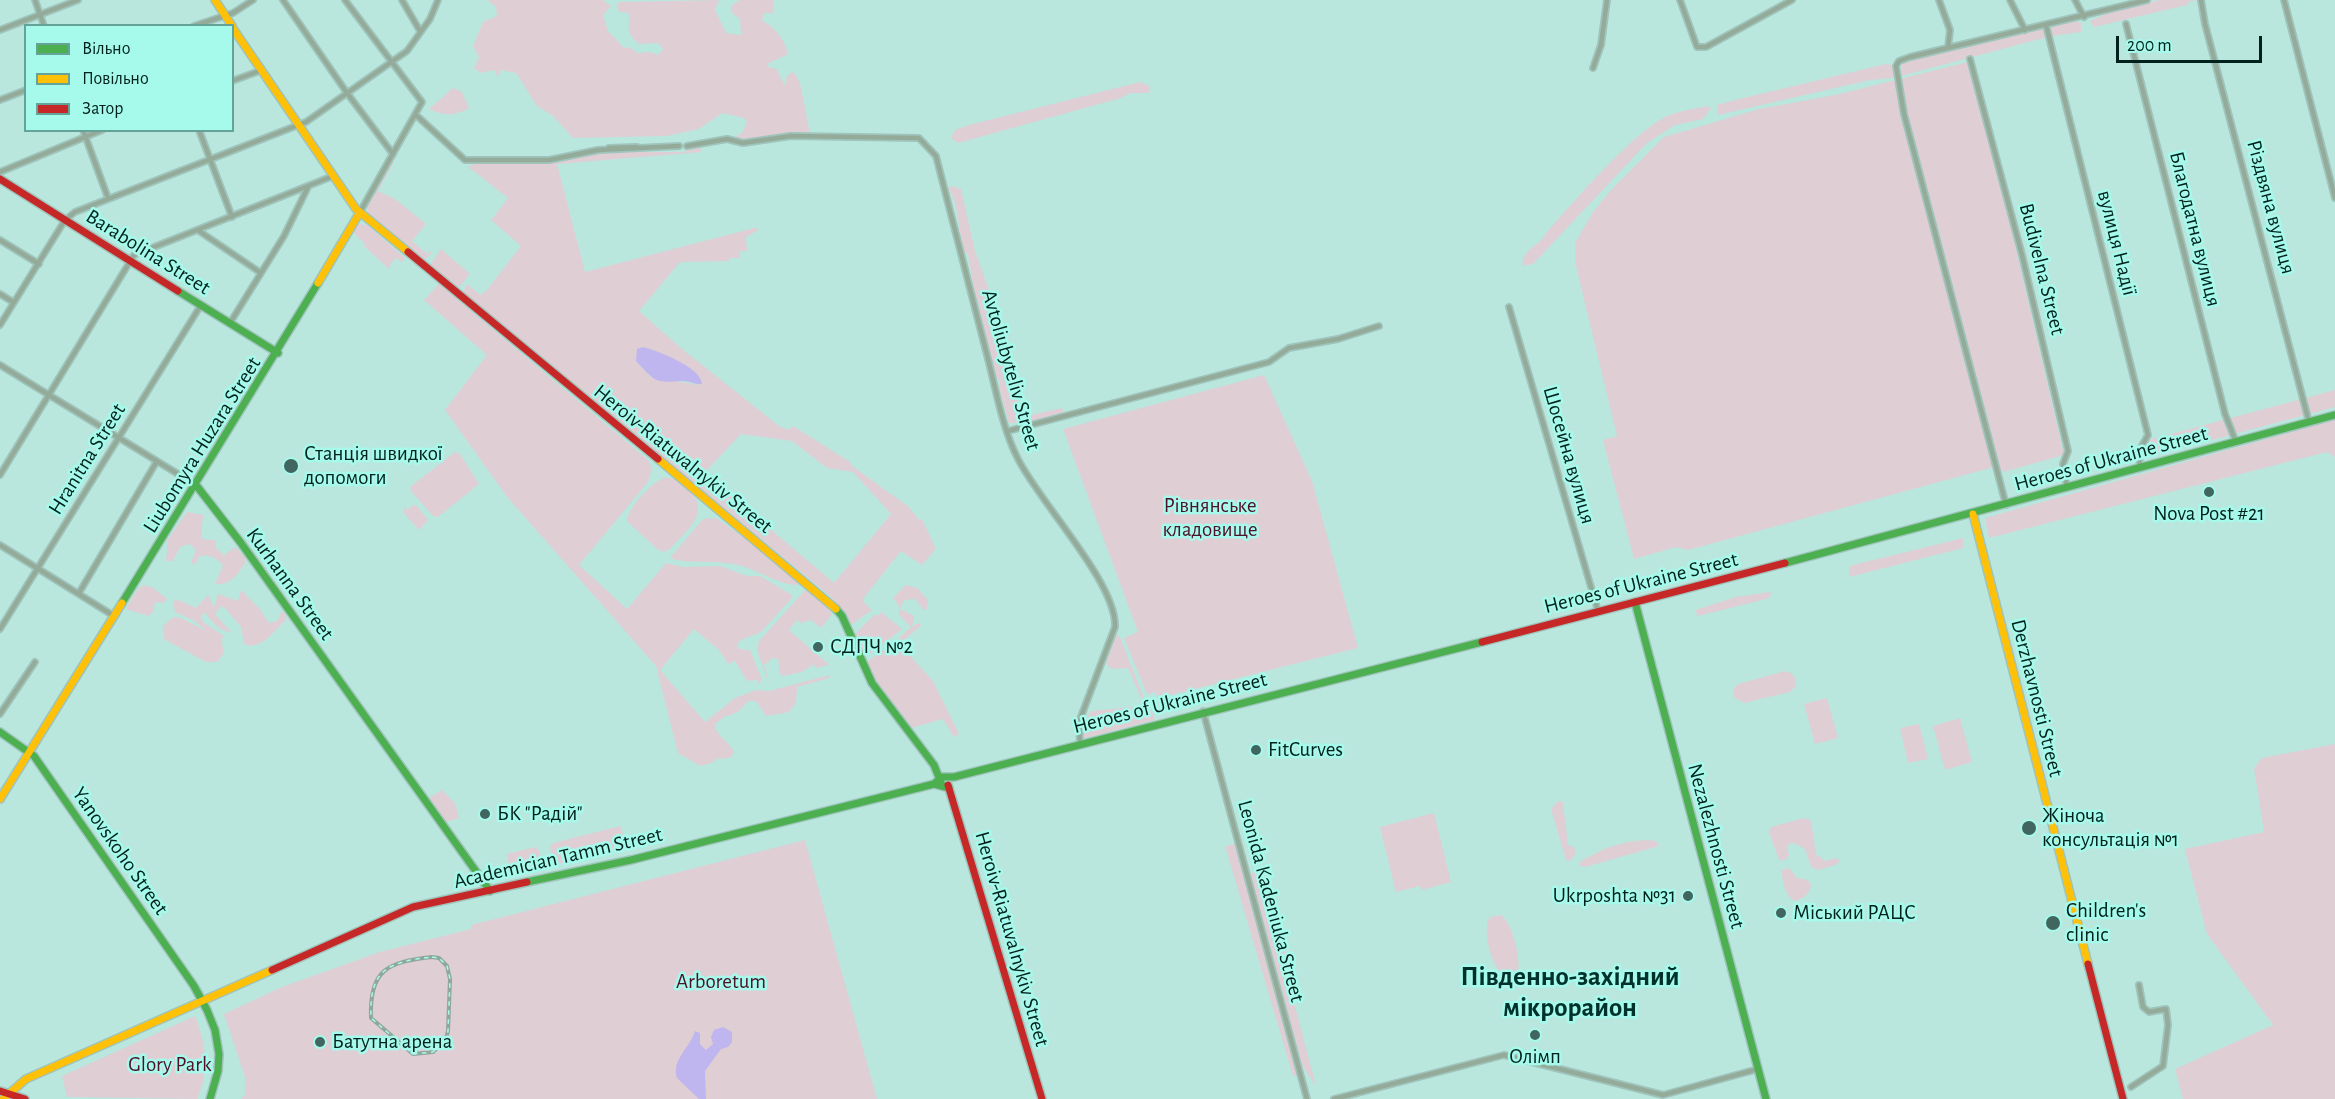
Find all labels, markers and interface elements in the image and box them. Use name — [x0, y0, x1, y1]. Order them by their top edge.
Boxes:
legend — [24, 24, 234, 132]
scale bar — [2119, 24, 2264, 62]
text: 200 m — [2127, 37, 2172, 55]
text: Вільно — [82, 40, 130, 58]
text: Повільно — [82, 70, 149, 88]
text: Затор — [82, 100, 123, 118]
street label: Різдвяна вулиця — [2241, 137, 2301, 277]
street label: Благодатна вулиця — [2164, 149, 2226, 309]
street label: вулиця Надії — [2092, 188, 2142, 298]
street label: Budivelna Street — [2013, 201, 2071, 337]
street label: Barabolina Street — [81, 204, 215, 300]
street label: Avtoliubyteliv Street — [976, 287, 1046, 453]
street label: Liubomyra Huzara Street — [138, 352, 266, 538]
street label: Heroiv-Riatuvalnykiv Street — [589, 379, 777, 539]
street label: Шосейна вулиця — [1537, 383, 1601, 527]
street label: Hranitna Street — [43, 399, 131, 519]
street label: Heroes of Ukraine Street — [2012, 421, 2210, 497]
place label: Станція швидкої допомоги — [304, 441, 443, 491]
marker: Станція швидкої допомоги — [282, 457, 300, 475]
marker: Nova Post #21 — [2202, 485, 2216, 499]
park label: Рівнянське кладовище — [1162, 493, 1258, 543]
place label: Nova Post #21 — [2153, 501, 2265, 527]
street label: Kurhanna Street — [241, 523, 339, 645]
street label: Heroes of Ukraine Street — [1541, 547, 1741, 619]
street label: Derzhavnosti Street — [2005, 617, 2069, 779]
place label: СДПЧ №2 — [830, 634, 913, 660]
marker: СДПЧ №2 — [811, 640, 825, 654]
street label: Heroes of Ukraine Street — [1070, 667, 1270, 739]
place label: FitCurves — [1268, 737, 1343, 763]
marker: FitCurves — [1249, 743, 1263, 757]
street label: Nezalezhnosti Street — [1682, 761, 1750, 931]
street label: Yanovskoho Street — [67, 782, 173, 920]
street label: Leonida Kadeniuka Street — [1232, 797, 1310, 1005]
place label: БК "Радій" — [497, 801, 583, 827]
place label: Жіноча консультація №1 — [2042, 803, 2179, 853]
marker: БК "Радій" — [478, 807, 492, 821]
marker: Жіноча консультація №1 — [2020, 819, 2038, 837]
street label: Academician Tamm Street — [451, 822, 665, 894]
street label: Heroiv-Riatuvalnykiv Street — [969, 829, 1055, 1049]
place label: Ukrposhta №31 — [1553, 883, 1676, 909]
marker: Ukrposhta №31 — [1681, 889, 1695, 903]
place label: Children's clinic — [2066, 898, 2146, 948]
place label: Міський РАЦС — [1793, 900, 1916, 926]
marker: Міський РАЦС — [1774, 906, 1788, 920]
marker: Children's clinic — [2044, 914, 2062, 932]
district label: Південно-західний мікрорайон — [1461, 961, 1679, 1024]
park label: Arboretum — [676, 969, 766, 995]
marker: Олімп — [1528, 1028, 1542, 1042]
place label: Батутна арена — [332, 1029, 452, 1055]
marker: Батутна арена — [313, 1035, 327, 1049]
place label: Олімп — [1509, 1044, 1561, 1070]
park label: Glory Park — [128, 1052, 212, 1078]

